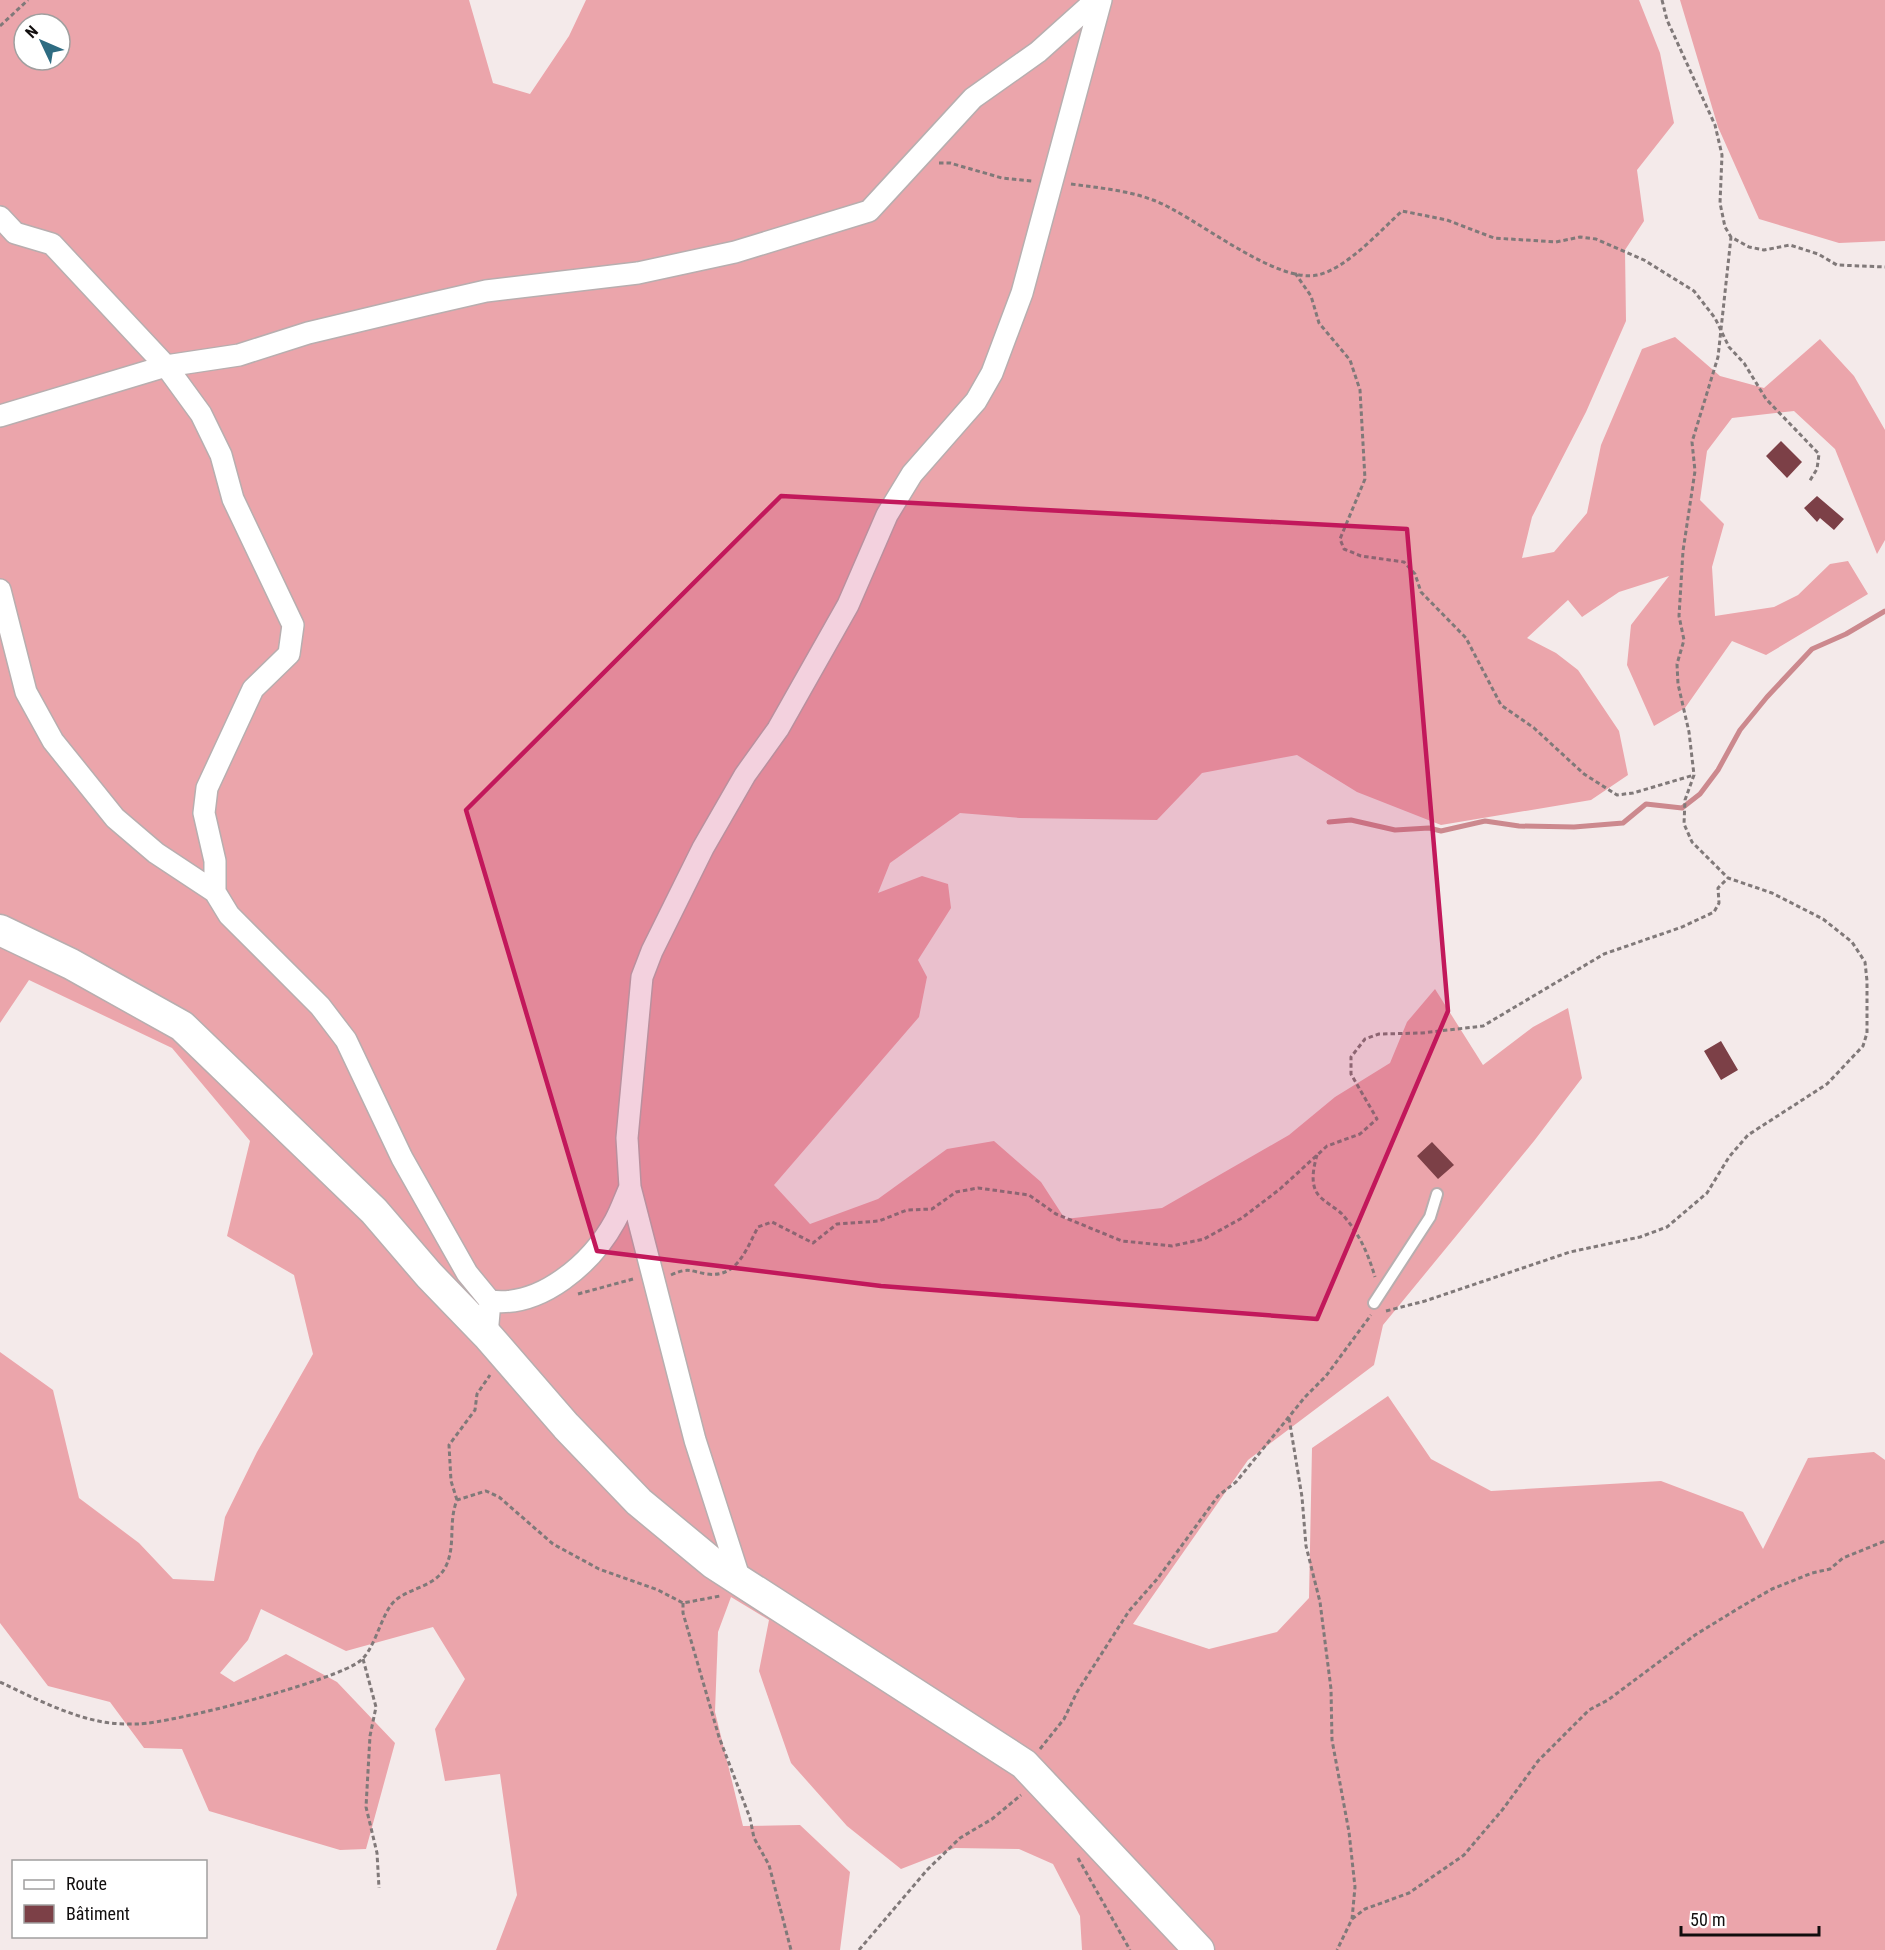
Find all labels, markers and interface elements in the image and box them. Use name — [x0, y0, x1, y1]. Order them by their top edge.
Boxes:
north arrow — [12, 12, 72, 72]
text: N — [21, 22, 42, 42]
legend — [12, 1860, 207, 1938]
text: Route — [66, 1873, 107, 1894]
scale bar — [1681, 1899, 1819, 1937]
text: Bâtiment — [66, 1903, 130, 1924]
text: 50 m — [1690, 1909, 1725, 1930]

